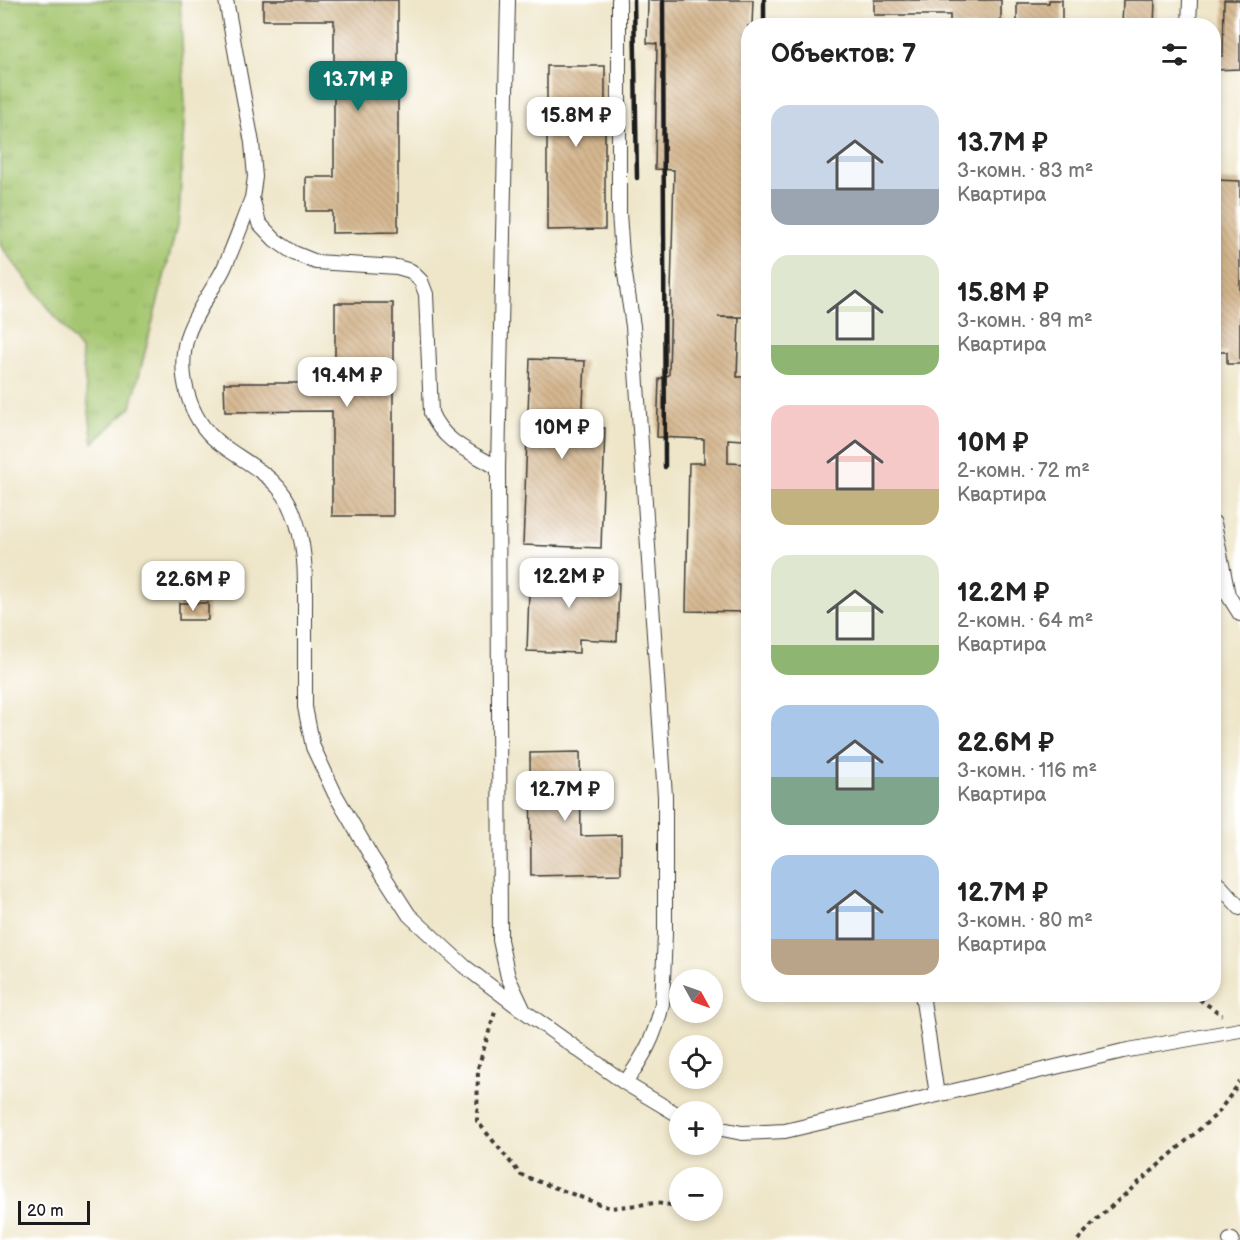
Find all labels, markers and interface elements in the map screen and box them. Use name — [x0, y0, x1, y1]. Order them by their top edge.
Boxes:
icon: filters — [1158, 38, 1191, 71]
text: Объектов: 7 — [771, 39, 916, 70]
pin: 13.7M ₽ — [303, 61, 413, 112]
text: 13.7M ₽ — [323, 68, 393, 92]
pin: 15.8M ₽ — [521, 97, 631, 148]
text: 15.8M ₽ — [541, 104, 611, 128]
text: 13.7M ₽ — [957, 128, 1048, 159]
icon: home — [819, 129, 891, 201]
text: 3-комн. · 83 m² — [957, 159, 1093, 183]
text: Квартира — [957, 183, 1047, 207]
text: 15.8M ₽ — [957, 278, 1049, 309]
icon: home — [819, 279, 891, 351]
text: 3-комн. · 89 m² — [957, 309, 1093, 333]
text: Квартира — [957, 333, 1047, 357]
pin: 19.4M ₽ — [292, 357, 402, 408]
text: 19.4M ₽ — [312, 364, 382, 388]
pin: 10M ₽ — [520, 409, 604, 460]
text: 10M ₽ — [534, 416, 590, 440]
text: 10M ₽ — [957, 428, 1029, 459]
icon: home — [819, 429, 891, 501]
text: 2-комн. · 72 m² — [957, 459, 1090, 483]
text: Квартира — [957, 483, 1047, 507]
pin: 12.2M ₽ — [514, 558, 624, 609]
pin: 22.6M ₽ — [138, 561, 248, 612]
text: 12.2M ₽ — [533, 565, 605, 589]
text: 22.6M ₽ — [156, 568, 230, 592]
text: 12.2M ₽ — [957, 578, 1049, 609]
icon: home — [819, 579, 891, 651]
text: 2-комн. · 64 m² — [957, 609, 1093, 633]
text: Квартира — [957, 633, 1047, 657]
text: 22.6M ₽ — [957, 728, 1054, 759]
icon: home — [819, 729, 891, 801]
text: 3-комн. · 116 m² — [957, 759, 1097, 783]
pin: 12.7M ₽ — [510, 771, 620, 822]
text: 12.7M ₽ — [530, 778, 600, 802]
text: Квартира — [957, 783, 1047, 807]
text: 12.7M ₽ — [957, 878, 1048, 909]
icon: home — [819, 879, 891, 951]
text: 3-комн. · 80 m² — [957, 909, 1093, 933]
text: Квартира — [957, 933, 1047, 957]
north arrow — [669, 969, 723, 1023]
map controls — [669, 969, 723, 1221]
button: locate — [669, 1035, 723, 1089]
button: + — [669, 1101, 723, 1155]
button: − — [669, 1167, 723, 1221]
scale bar — [18, 1198, 90, 1226]
text: 20 m — [27, 1202, 63, 1221]

